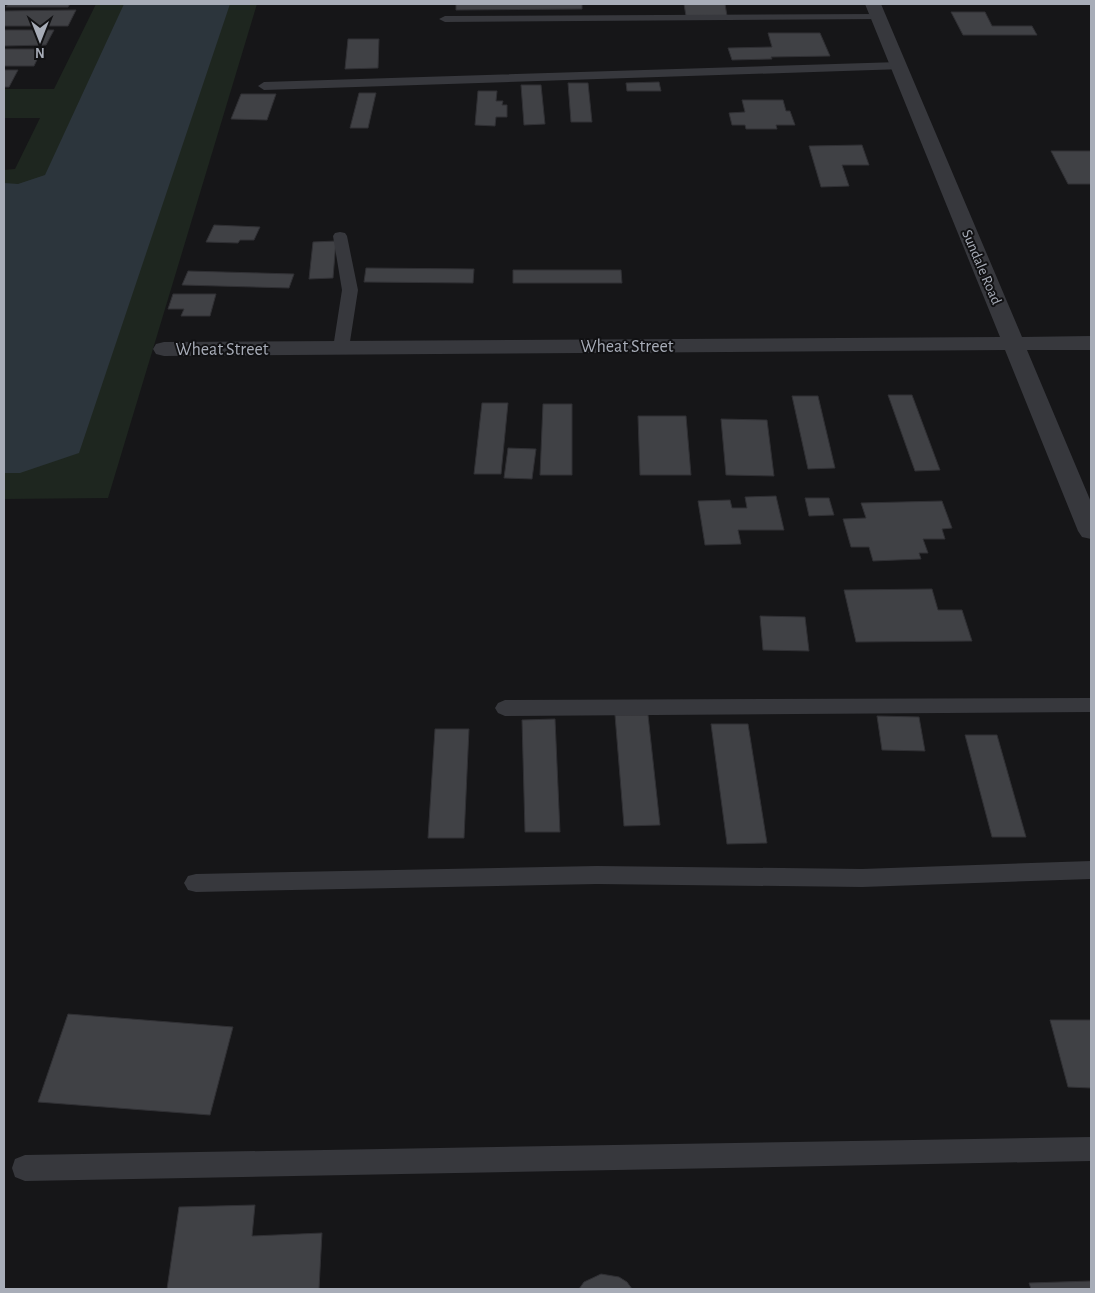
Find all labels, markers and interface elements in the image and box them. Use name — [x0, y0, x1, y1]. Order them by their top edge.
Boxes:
north arrow — [15, 15, 65, 65]
text: N — [35, 45, 45, 59]
street label: Sundale Road — [959, 227, 1004, 307]
street label: Wheat Street — [581, 338, 674, 356]
street label: Wheat Street — [176, 341, 269, 359]

